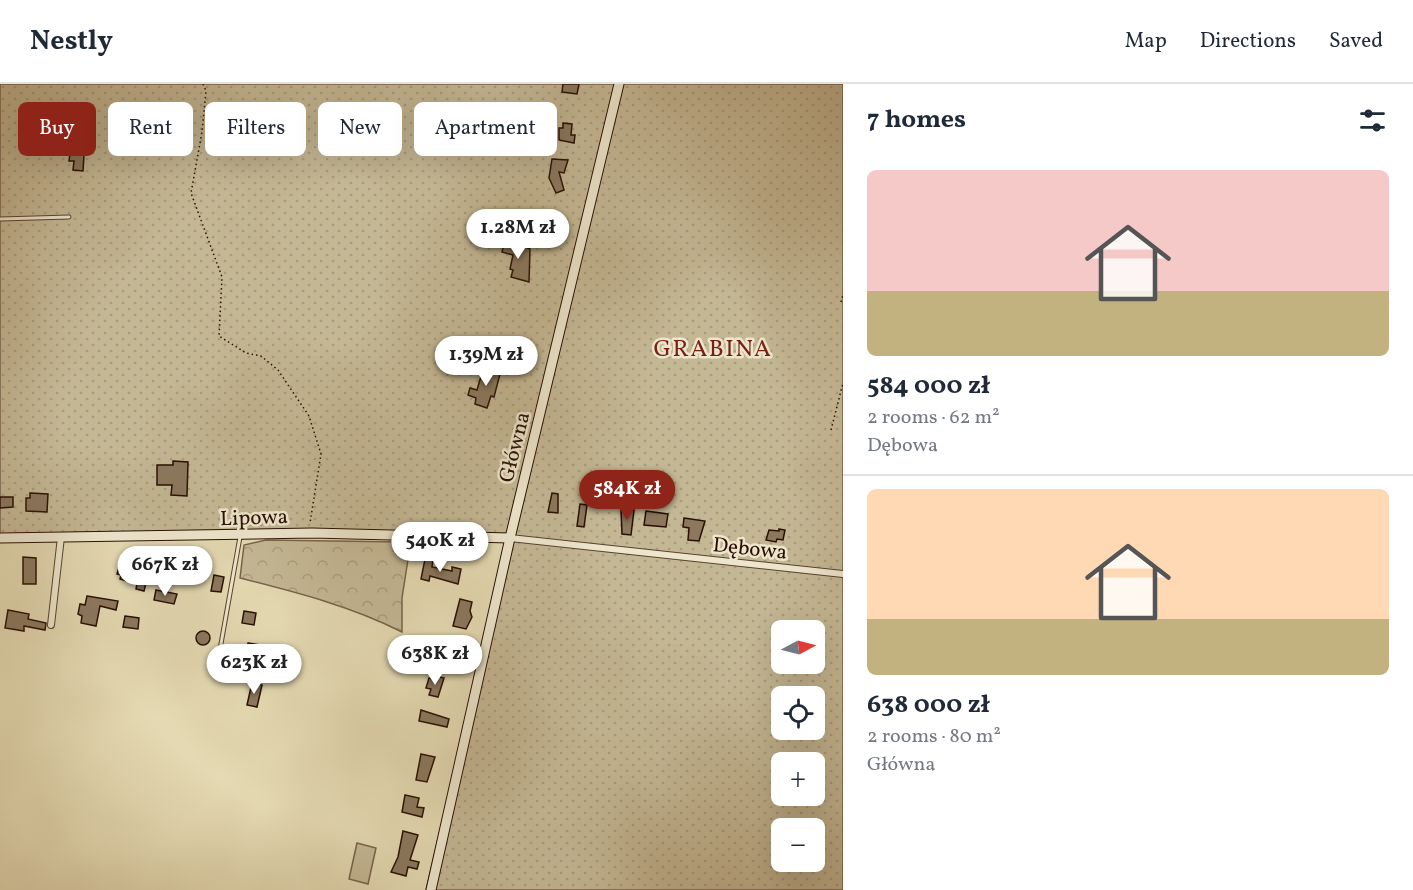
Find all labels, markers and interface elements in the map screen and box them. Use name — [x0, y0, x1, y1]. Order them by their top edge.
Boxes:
text: Nestly — [30, 22, 113, 61]
text: Map — [1125, 27, 1167, 56]
text: Directions — [1200, 27, 1296, 56]
text: Saved — [1329, 27, 1383, 56]
chip: Buy — [18, 102, 96, 156]
chip: Rent — [108, 102, 193, 156]
chip: Filters — [205, 102, 306, 156]
chip: New — [318, 102, 402, 156]
chip: Apartment — [414, 102, 557, 156]
text: 7 homes — [867, 102, 966, 138]
icon: filters — [1356, 104, 1389, 137]
pin: 1.28M zł — [456, 209, 580, 260]
icon: home — [1074, 209, 1182, 317]
text: 1.28M zł — [480, 214, 556, 242]
district label: GRABINA — [653, 333, 773, 367]
pin: 1.39M zł — [424, 336, 548, 387]
text: 1.39M zł — [449, 341, 523, 369]
text: 584 000 zł — [867, 368, 990, 404]
text: 2 rooms · 62 m² — [867, 404, 1000, 432]
street label: Główna — [493, 409, 538, 486]
text: Dębowa — [867, 432, 938, 460]
pin: 584K zł — [572, 470, 682, 521]
text: 584K zł — [593, 475, 661, 503]
street label: Lipowa — [220, 503, 288, 534]
pin: 540K zł — [385, 522, 495, 573]
text: 540K zł — [405, 527, 475, 555]
icon: home — [1074, 528, 1182, 636]
street label: Dębowa — [711, 531, 788, 568]
pin: 667K zł — [110, 546, 220, 597]
text: 667K zł — [132, 551, 199, 579]
north arrow — [771, 620, 825, 674]
map controls — [771, 620, 825, 872]
pin: 638K zł — [380, 635, 490, 686]
text: 638K zł — [401, 640, 469, 668]
pin: 623K zł — [199, 644, 309, 695]
text: 623K zł — [221, 649, 287, 677]
button: locate — [771, 686, 825, 740]
text: 638 000 zł — [867, 687, 990, 723]
text: 2 rooms · 80 m² — [867, 723, 1001, 751]
text: Główna — [867, 751, 935, 779]
button: + — [771, 752, 825, 806]
button: − — [771, 818, 825, 872]

